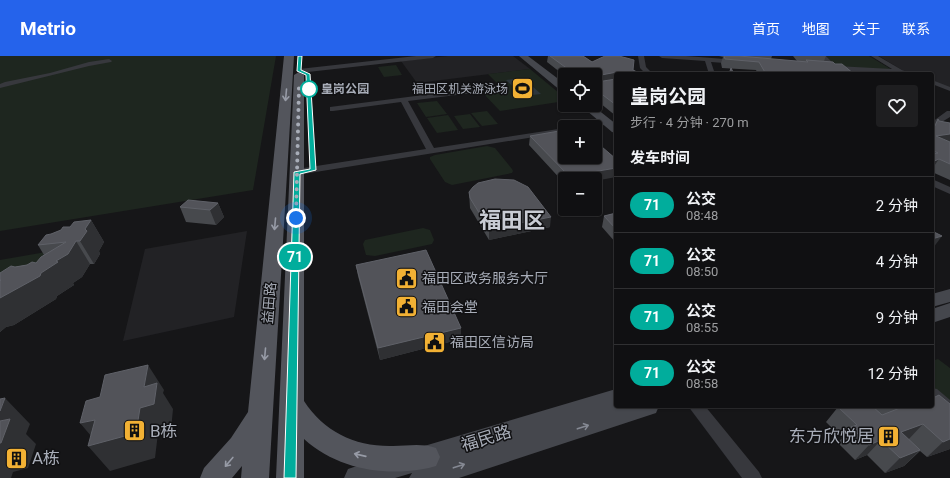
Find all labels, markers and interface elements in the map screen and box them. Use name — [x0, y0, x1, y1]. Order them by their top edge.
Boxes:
text: Metrio — [20, 17, 76, 40]
text: 首页 — [752, 21, 780, 37]
text: 地图 — [802, 21, 830, 37]
text: 关于 — [852, 21, 880, 37]
text: 联系 — [902, 21, 930, 37]
map controls — [558, 68, 602, 216]
button: locate — [558, 68, 602, 112]
sports icon: 福田区机关游泳场 — [510, 76, 536, 102]
marker: 皇岗公园 — [300, 80, 318, 98]
place label: 皇岗公园 — [321, 82, 369, 96]
place label: 福田区机关游泳场 — [412, 82, 508, 96]
text: 皇岗公园 — [630, 85, 706, 108]
button: heart — [876, 85, 918, 127]
one-way arrow — [282, 88, 289, 101]
text: 步行 · 4 分钟 · 270 m — [630, 115, 749, 130]
button: + — [558, 120, 602, 164]
text: 发车时间 — [630, 149, 690, 167]
button: − — [558, 172, 602, 216]
text: 公交 — [686, 190, 716, 208]
text: 71 — [644, 197, 660, 213]
text: 2 分钟 — [876, 197, 918, 215]
your location — [286, 208, 306, 228]
district label: 福田区 — [479, 208, 545, 233]
text: 08:48 — [686, 208, 718, 223]
one-way arrow — [272, 217, 279, 230]
line badge: 71 — [277, 244, 313, 270]
text: 公交 — [686, 246, 716, 264]
text: 71 — [287, 249, 303, 265]
text: 71 — [644, 253, 660, 269]
text: 4 分钟 — [876, 253, 918, 271]
text: 08:50 — [686, 264, 718, 279]
public building icon: 福田区政务服务大厅 — [394, 265, 420, 291]
place label: 福田区政务服务大厅 — [422, 270, 548, 286]
street label: 益田路 — [259, 281, 279, 325]
public building icon: 福田会堂 — [394, 294, 420, 320]
place label: 福田会堂 — [422, 299, 478, 315]
text: 公交 — [686, 302, 716, 320]
text: 71 — [644, 309, 660, 325]
text: 9 分钟 — [876, 309, 918, 327]
text: 08:55 — [686, 320, 718, 335]
public building icon: 福田区信访局 — [422, 329, 448, 355]
place label: 福田区信访局 — [450, 334, 534, 350]
one-way arrow — [261, 347, 269, 360]
text: 公交 — [686, 358, 716, 376]
text: 71 — [644, 365, 660, 381]
text: 12 分钟 — [867, 365, 918, 383]
text: 08:58 — [686, 376, 718, 391]
building icon: B栋 — [122, 418, 148, 444]
place label: B栋 — [150, 421, 178, 441]
street label: 福民路 — [459, 421, 513, 455]
one-way arrow — [576, 423, 589, 430]
building icon: 东方欣悦居 — [876, 423, 902, 449]
place label: 东方欣悦居 — [789, 426, 874, 446]
building icon: A栋 — [3, 445, 29, 471]
place label: A栋 — [32, 448, 60, 468]
one-way arrow — [353, 450, 366, 458]
one-way arrow — [224, 457, 233, 468]
one-way arrow — [452, 462, 465, 469]

